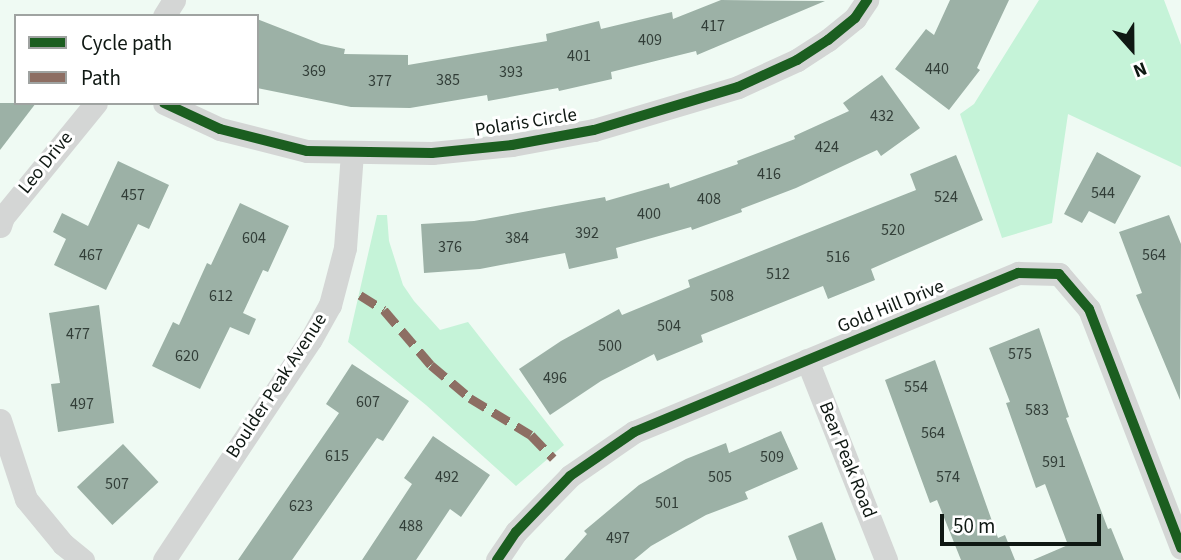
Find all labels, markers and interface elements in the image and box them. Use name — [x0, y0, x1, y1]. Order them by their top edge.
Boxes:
legend — [14, 14, 259, 105]
north arrow — [1097, 14, 1167, 84]
house number: 417 — [701, 16, 725, 36]
text: Cycle path — [81, 28, 172, 58]
house number: 409 — [638, 30, 662, 50]
house number: 401 — [567, 46, 591, 66]
text: N — [1129, 54, 1150, 84]
house number: 440 — [925, 59, 949, 79]
house number: 369 — [302, 61, 326, 81]
house number: 393 — [499, 62, 523, 82]
text: Path — [81, 63, 121, 93]
house number: 385 — [436, 70, 460, 90]
house number: 377 — [368, 71, 392, 91]
street label: Polaris Circle — [473, 104, 579, 142]
house number: 432 — [870, 106, 894, 126]
street label: Leo Drive — [14, 127, 78, 199]
house number: 424 — [815, 137, 839, 157]
house number: 416 — [757, 164, 781, 184]
house number: 544 — [1091, 183, 1115, 203]
house number: 457 — [121, 185, 145, 205]
house number: 524 — [934, 187, 958, 207]
house number: 408 — [697, 189, 721, 209]
house number: 400 — [637, 204, 661, 224]
house number: 520 — [881, 220, 905, 240]
house number: 392 — [575, 223, 599, 243]
house number: 604 — [242, 228, 266, 248]
house number: 384 — [505, 228, 529, 248]
house number: 376 — [438, 237, 462, 257]
house number: 467 — [79, 245, 103, 265]
house number: 564 — [1142, 245, 1166, 265]
house number: 516 — [826, 247, 850, 267]
house number: 512 — [766, 264, 790, 284]
street label: Gold Hill Drive — [834, 275, 948, 339]
house number: 612 — [209, 286, 233, 306]
house number: 508 — [710, 286, 734, 306]
street label: Boulder Peak Avenue — [222, 309, 332, 463]
house number: 504 — [657, 316, 681, 336]
house number: 477 — [66, 324, 90, 344]
house number: 500 — [598, 336, 622, 356]
house number: 575 — [1008, 344, 1032, 364]
house number: 620 — [175, 346, 199, 366]
house number: 496 — [543, 368, 567, 388]
house number: 554 — [904, 377, 928, 397]
house number: 607 — [356, 392, 380, 412]
house number: 497 — [70, 394, 94, 414]
street label: Bear Peak Road — [813, 399, 881, 521]
house number: 583 — [1025, 400, 1049, 420]
house number: 564 — [921, 423, 945, 443]
house number: 615 — [325, 446, 349, 466]
house number: 509 — [760, 447, 784, 467]
house number: 591 — [1042, 452, 1066, 472]
house number: 492 — [435, 467, 459, 487]
house number: 505 — [708, 467, 732, 487]
house number: 574 — [936, 467, 960, 487]
house number: 507 — [105, 474, 129, 494]
house number: 501 — [655, 493, 679, 513]
house number: 623 — [289, 496, 313, 516]
scale bar — [943, 500, 1104, 544]
text: 50 m — [953, 511, 995, 541]
house number: 488 — [399, 516, 423, 536]
house number: 497 — [606, 528, 630, 548]

